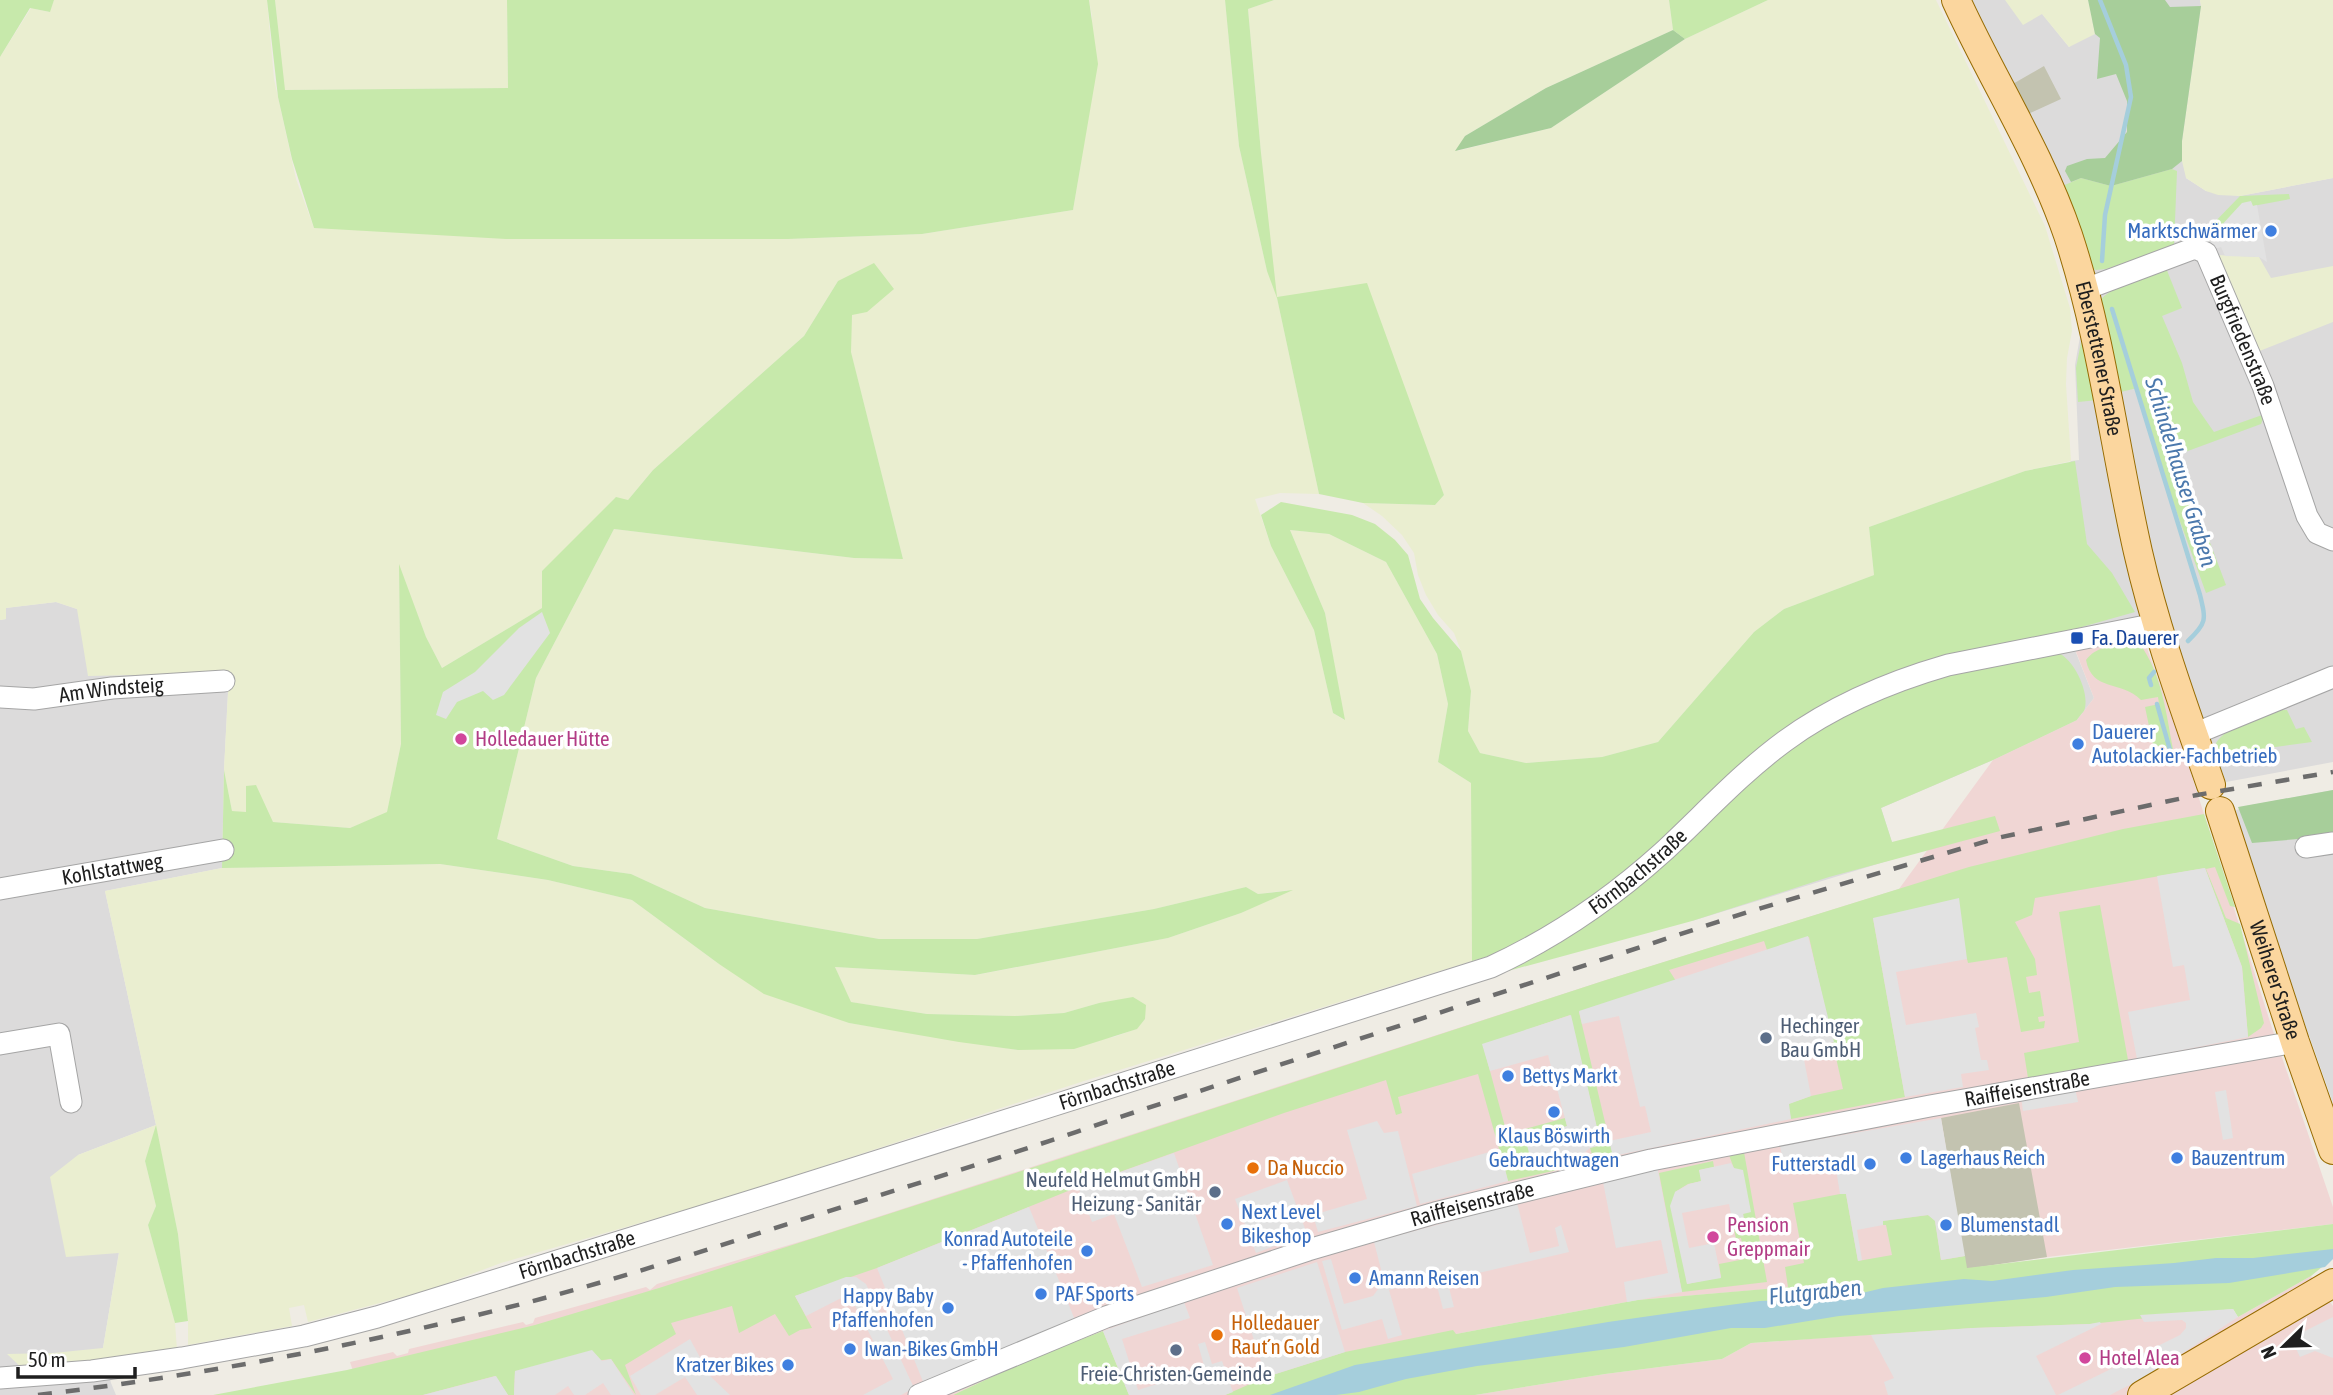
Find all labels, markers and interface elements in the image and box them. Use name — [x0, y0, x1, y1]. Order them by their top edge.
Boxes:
place label: Marktschwärmer — [2127, 218, 2258, 242]
marker: Marktschwärmer — [2263, 223, 2279, 239]
street label: Burgfriedenstraße — [2206, 271, 2281, 408]
street label: Eberstettener Straße — [2071, 278, 2128, 438]
water label: Schindelhauser Graben — [2140, 373, 2222, 570]
place label: Fa. Dauerer — [2091, 625, 2179, 649]
marker: Fa. Dauerer — [2069, 630, 2085, 646]
street label: Am Windsteig — [57, 672, 164, 706]
place label: Dauerer Autolackier-Fachbetrieb — [2092, 719, 2278, 767]
place label: Holledauer Hütte — [475, 726, 610, 750]
marker: Holledauer Hütte — [453, 731, 469, 747]
marker: Dauerer Autolackier-Fachbetrieb — [2070, 736, 2086, 752]
street label: Förnbachstraße — [1583, 823, 1691, 918]
street label: Kohlstattweg — [60, 848, 164, 889]
street label: Weiherer Straße — [2245, 918, 2306, 1042]
place label: Hechinger Bau GmbH — [1780, 1013, 1861, 1061]
marker: Hechinger Bau GmbH — [1758, 1030, 1774, 1046]
street label: Förnbachstraße — [1056, 1055, 1178, 1114]
place label: Bettys Markt — [1522, 1063, 1618, 1087]
street label: Raiffeisenstraße — [1963, 1065, 2091, 1111]
marker: Bettys Markt — [1500, 1068, 1516, 1084]
marker: Klaus Böswirth Gebrauchtwagen — [1546, 1104, 1562, 1120]
place label: Klaus Böswirth Gebrauchtwagen — [1489, 1123, 1619, 1171]
place label: Lagerhaus Reich — [1920, 1145, 2045, 1169]
place label: Bauzentrum — [2191, 1145, 2285, 1169]
marker: Lagerhaus Reich — [1898, 1150, 1914, 1166]
marker: Bauzentrum — [2169, 1150, 2185, 1166]
place label: Futterstadl — [1771, 1151, 1856, 1175]
place label: Da Nuccio — [1267, 1155, 1344, 1179]
marker: Futterstadl — [1862, 1156, 1878, 1172]
marker: Da Nuccio — [1245, 1160, 1261, 1176]
place label: Neufeld Helmut GmbH Heizung - Sanitär — [1026, 1167, 1202, 1215]
street label: Raiffeisenstraße — [1407, 1176, 1536, 1231]
marker: Neufeld Helmut GmbH Heizung - Sanitär — [1207, 1184, 1223, 1200]
place label: Next Level Bikeshop — [1241, 1199, 1322, 1247]
place label: Pension Greppmair — [1727, 1212, 1810, 1260]
place label: Blumenstadl — [1960, 1212, 2060, 1236]
marker: Next Level Bikeshop — [1219, 1216, 1235, 1232]
marker: Blumenstadl — [1938, 1217, 1954, 1233]
street label: Förnbachstraße — [516, 1225, 638, 1283]
place label: Konrad Autoteile - Pfaffenhofen — [943, 1226, 1073, 1274]
marker: Pension Greppmair — [1705, 1229, 1721, 1245]
marker: Konrad Autoteile - Pfaffenhofen — [1079, 1243, 1095, 1259]
place label: Amann Reisen — [1369, 1265, 1479, 1289]
marker: Amann Reisen — [1347, 1270, 1363, 1286]
water label: Flutgraben — [1767, 1274, 1863, 1310]
place label: PAF Sports — [1055, 1281, 1134, 1305]
place label: Happy Baby Pfaffenhofen — [831, 1283, 934, 1331]
marker: PAF Sports — [1033, 1286, 1049, 1302]
marker: Happy Baby Pfaffenhofen — [940, 1300, 956, 1316]
place label: Holledauer Raut´n Gold — [1231, 1310, 1320, 1358]
north arrow — [2249, 1311, 2319, 1381]
marker: Holledauer Raut´n Gold — [1209, 1327, 1225, 1343]
scale bar — [18, 1336, 135, 1380]
place label: Iwan-Bikes GmbH — [864, 1336, 999, 1360]
marker: Iwan-Bikes GmbH — [842, 1341, 858, 1357]
marker: Freie-Christen-Gemeinde — [1168, 1342, 1184, 1358]
text: N — [2256, 1343, 2281, 1362]
place label: Hotel Alea — [2099, 1345, 2180, 1369]
text: 50 m — [28, 1347, 66, 1371]
marker: Hotel Alea — [2077, 1350, 2093, 1366]
place label: Kratzer Bikes — [676, 1352, 774, 1376]
marker: Kratzer Bikes — [780, 1357, 796, 1373]
place label: Freie-Christen-Gemeinde — [1080, 1361, 1272, 1385]

